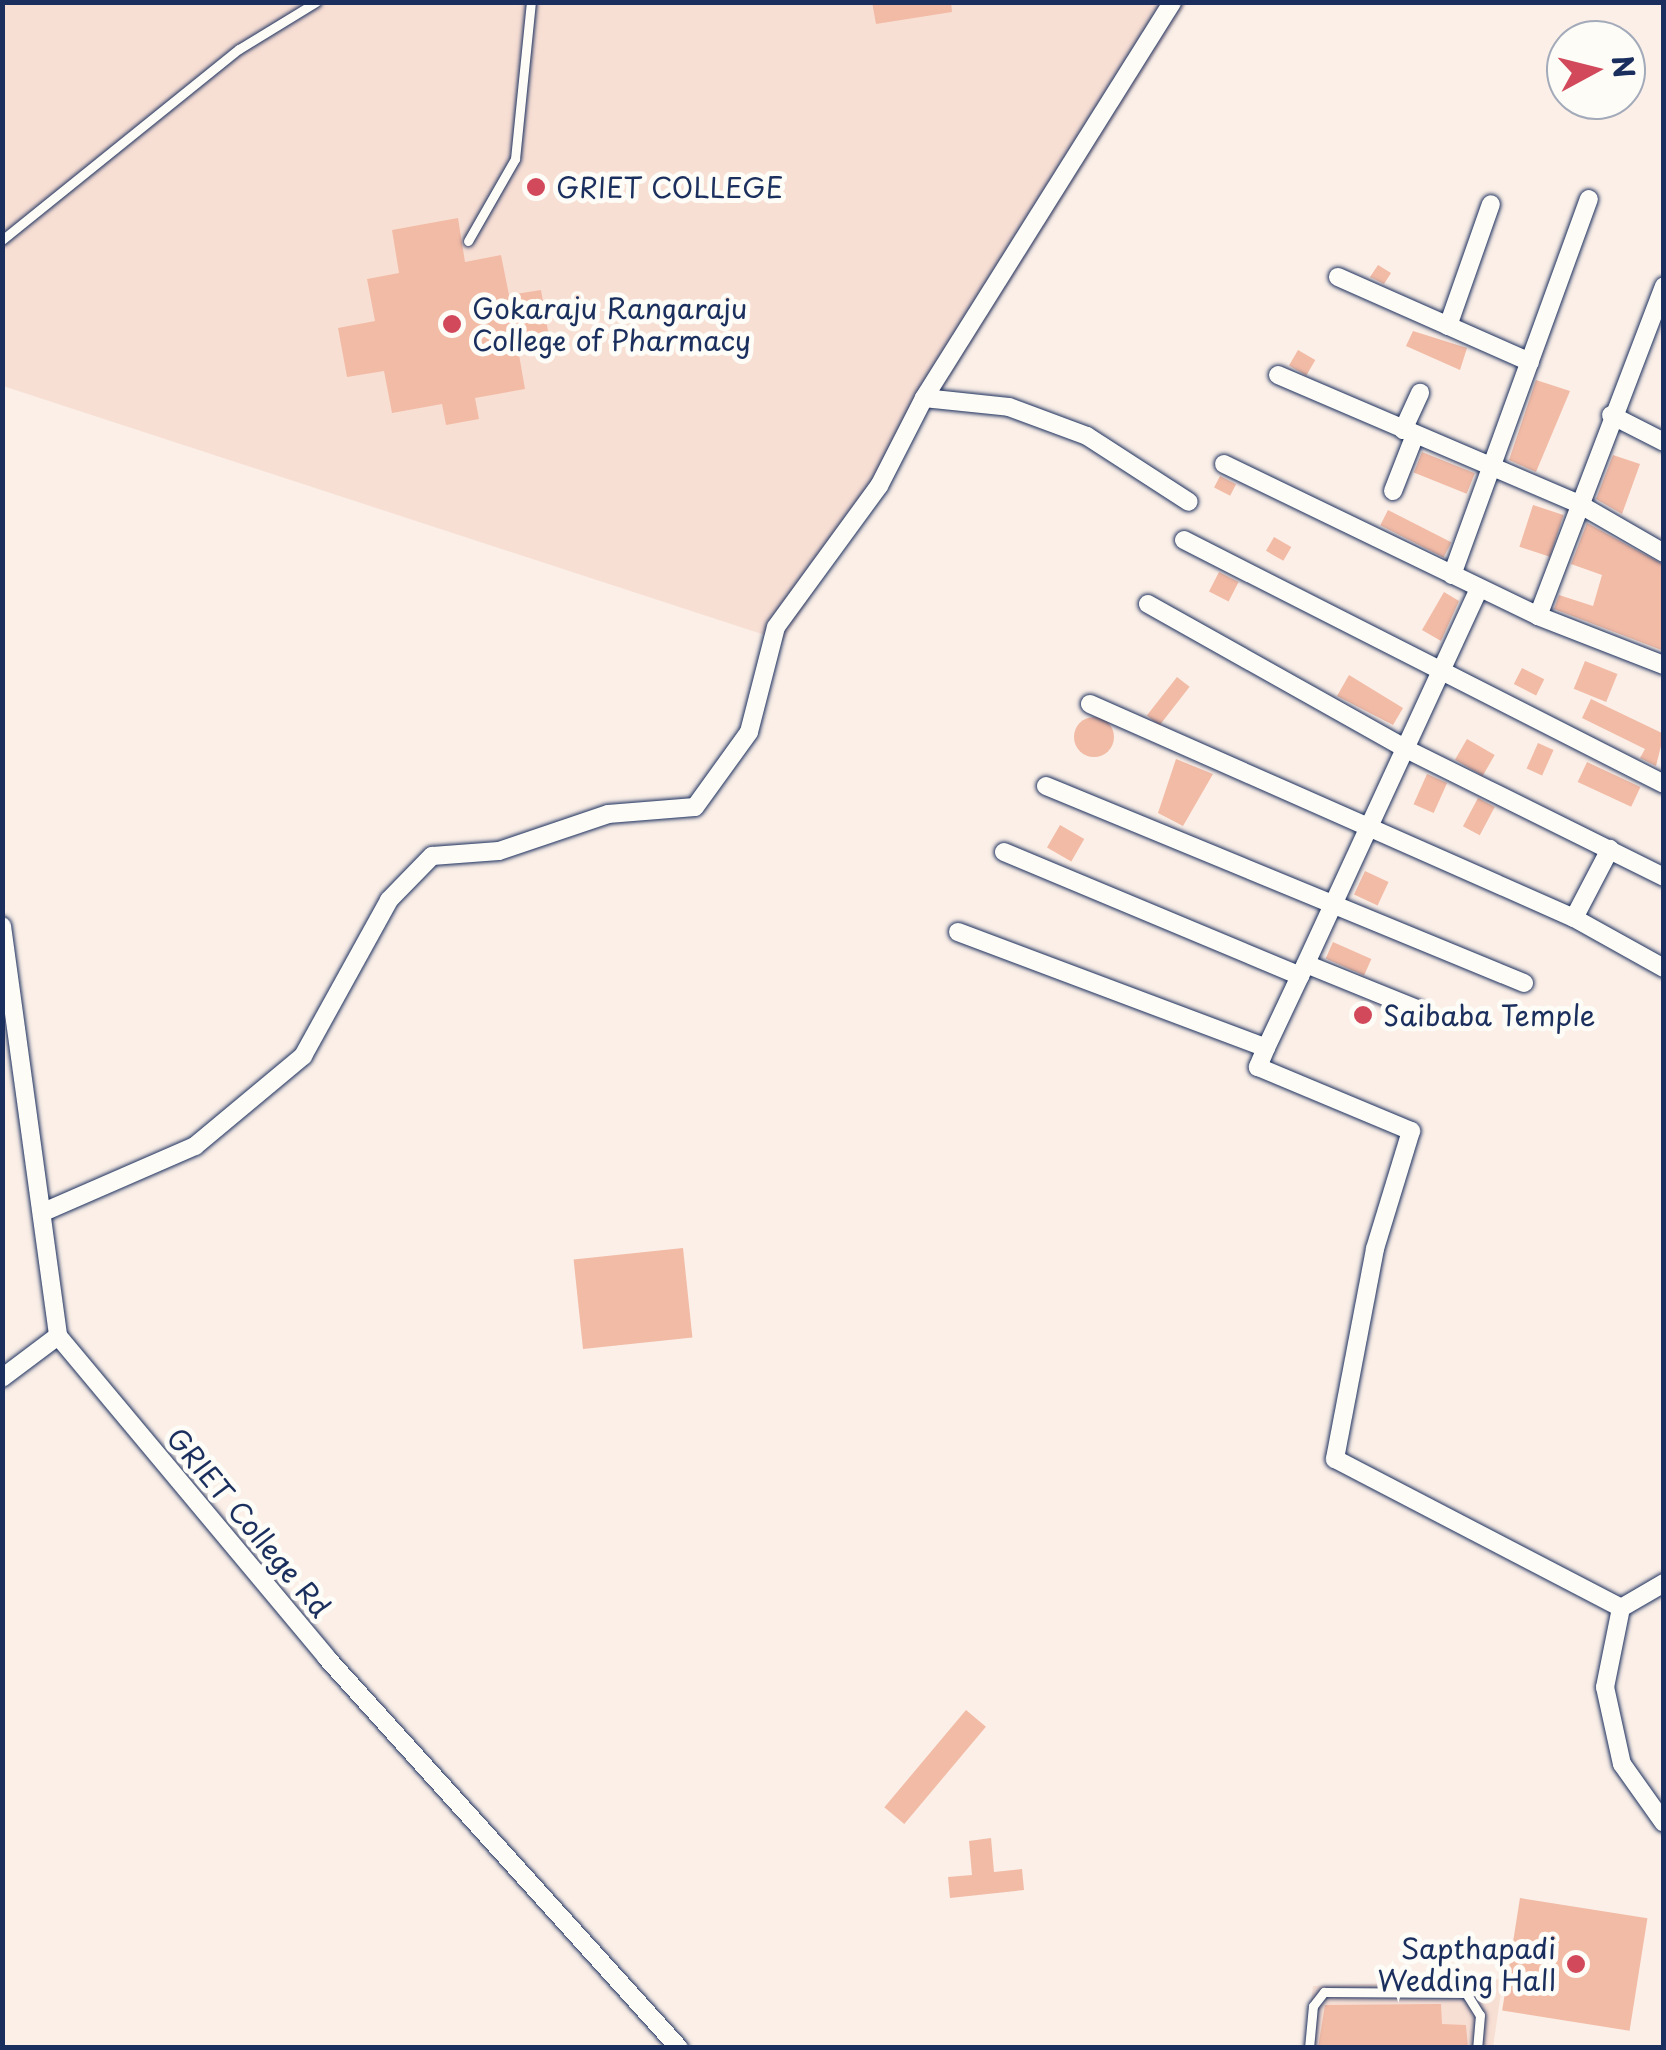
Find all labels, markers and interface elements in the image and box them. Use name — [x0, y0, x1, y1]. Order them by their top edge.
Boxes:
north arrow — [1546, 20, 1646, 120]
text: N — [1602, 53, 1647, 80]
place label: GRIET COLLEGE — [556, 170, 784, 204]
marker: GRIET COLLEGE — [525, 176, 547, 198]
place label: Gokaraju Rangaraju College of Pharmacy — [472, 291, 753, 357]
marker: Gokaraju Rangaraju College of Pharmacy — [441, 313, 463, 335]
place label: Saibaba Temple — [1383, 998, 1595, 1032]
marker: Saibaba Temple — [1352, 1004, 1374, 1026]
street label: GRIET College Rd — [160, 1420, 338, 1624]
place label: Sapthapadi Wedding Hall — [1376, 1931, 1556, 1997]
marker: Sapthapadi Wedding Hall — [1565, 1953, 1587, 1975]

